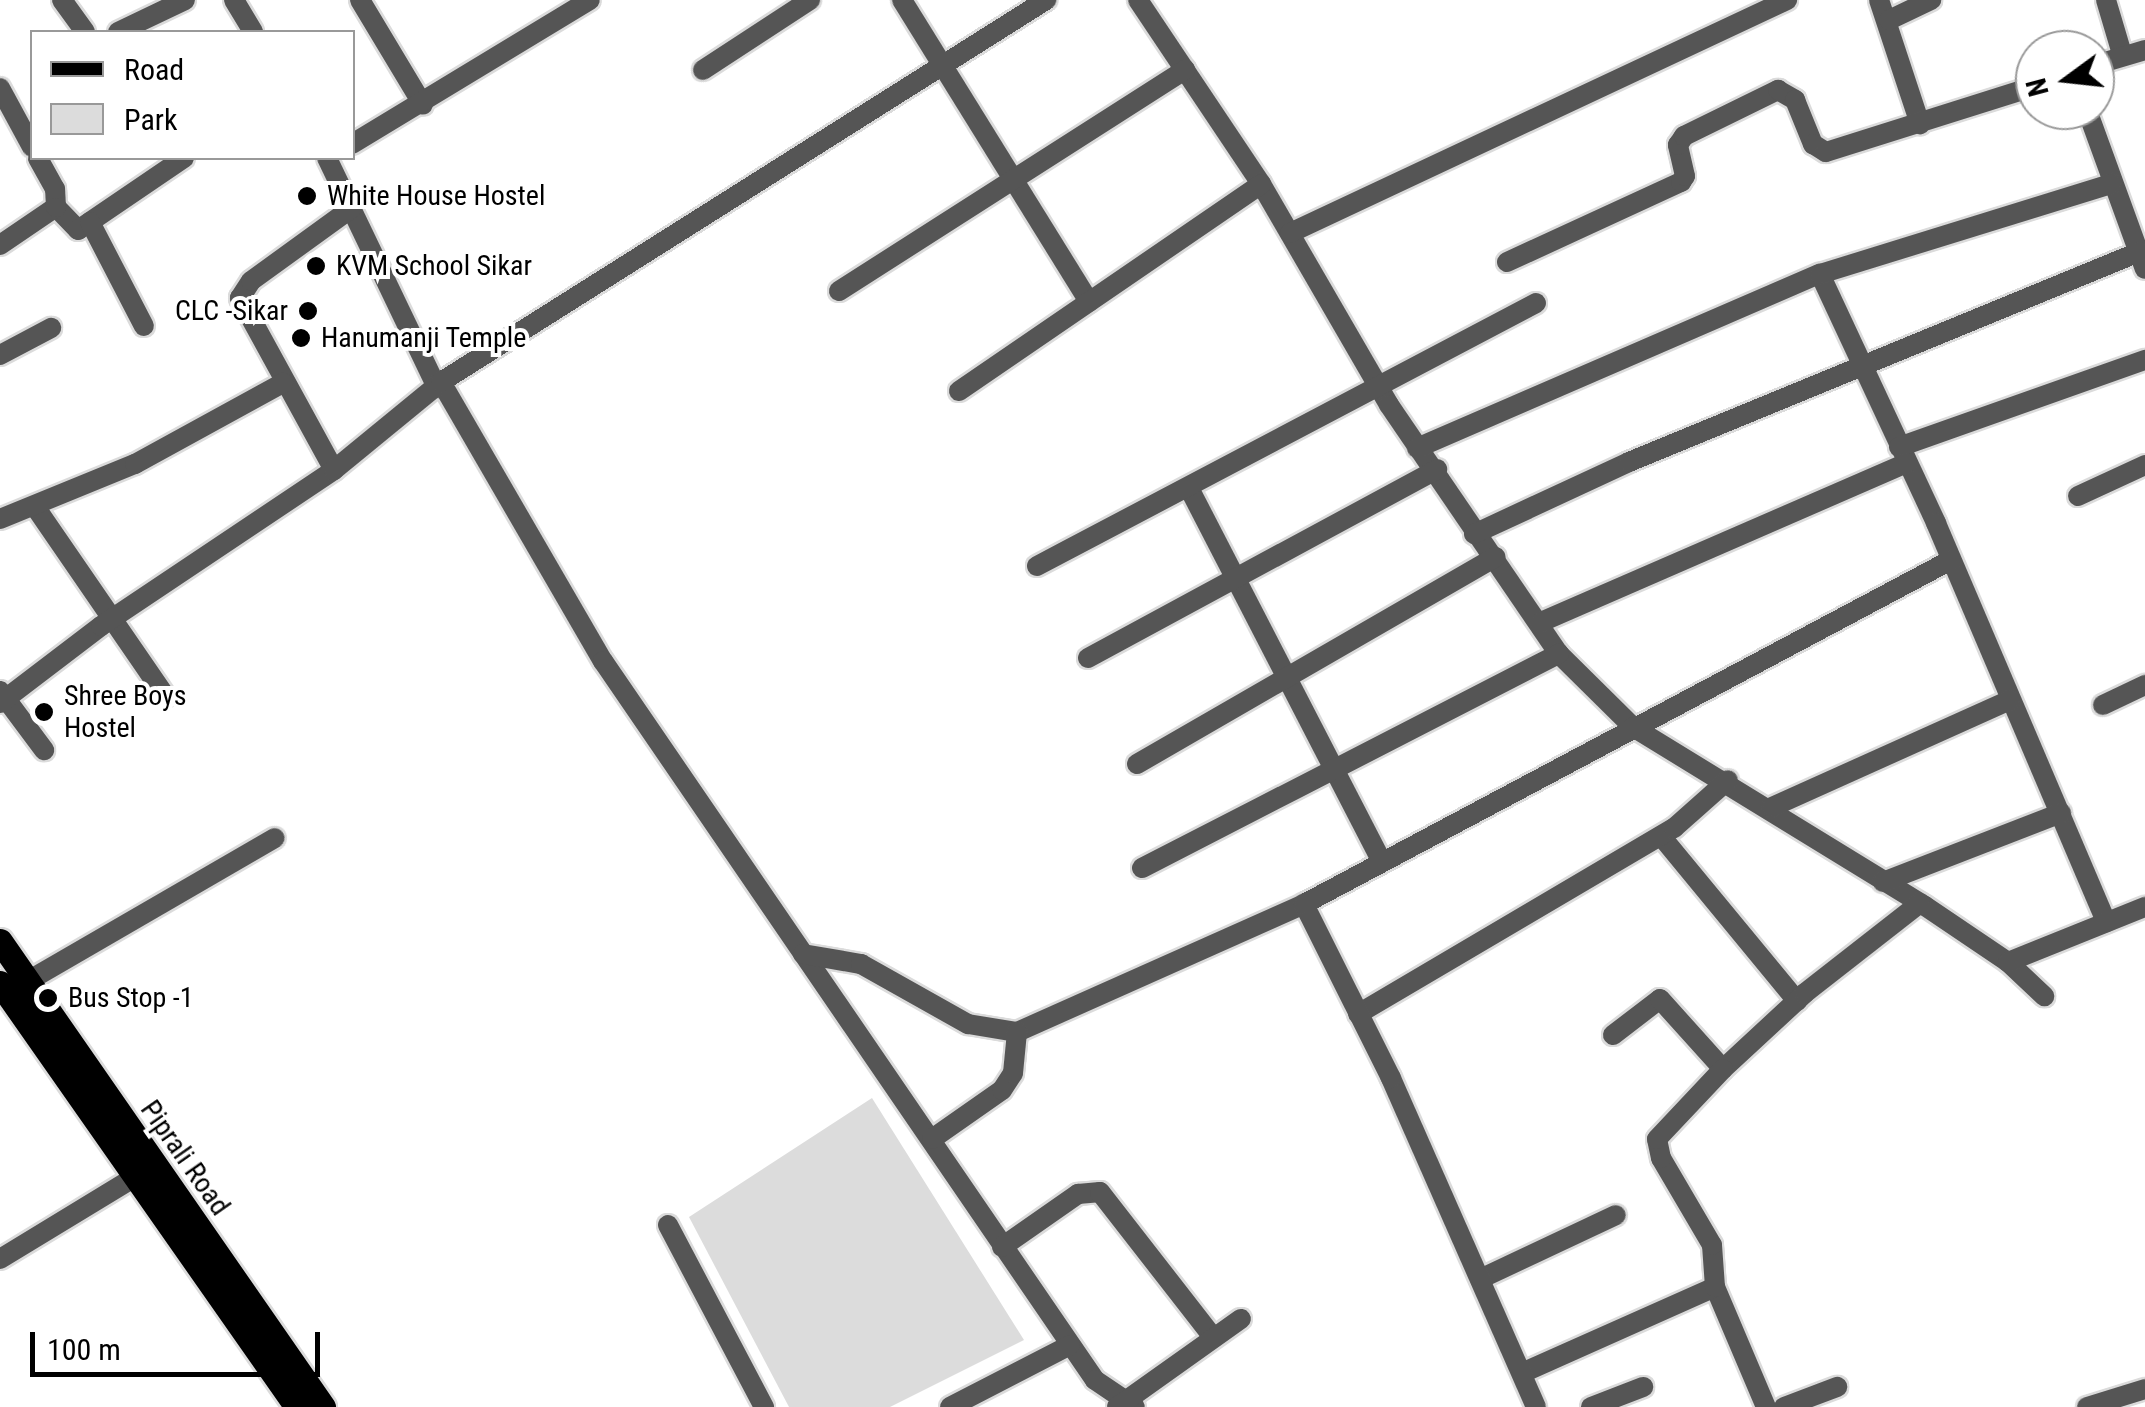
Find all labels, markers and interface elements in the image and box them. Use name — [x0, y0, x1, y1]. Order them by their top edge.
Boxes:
legend — [30, 30, 355, 160]
north arrow — [2015, 30, 2115, 130]
text: Road — [124, 52, 184, 87]
text: N — [2019, 75, 2056, 100]
text: Park — [124, 102, 178, 137]
place label: White House Hostel — [327, 179, 545, 213]
marker: White House Hostel — [296, 185, 318, 207]
place label: KVM School Sikar — [336, 249, 532, 283]
marker: KVM School Sikar — [305, 255, 327, 277]
place label: CLC -Sikar — [175, 294, 288, 328]
marker: CLC -Sikar — [297, 300, 319, 322]
place label: Hanumanji Temple — [321, 321, 527, 355]
marker: Hanumanji Temple — [290, 327, 312, 349]
place label: Shree Boys Hostel — [64, 679, 187, 745]
marker: Shree Boys Hostel — [33, 701, 55, 723]
place label: Bus Stop -1 — [68, 981, 194, 1015]
marker: Bus Stop -1 — [37, 987, 59, 1009]
street label: Piprali Road — [133, 1094, 237, 1222]
scale bar — [35, 1312, 325, 1374]
text: 100 m — [47, 1332, 121, 1367]

